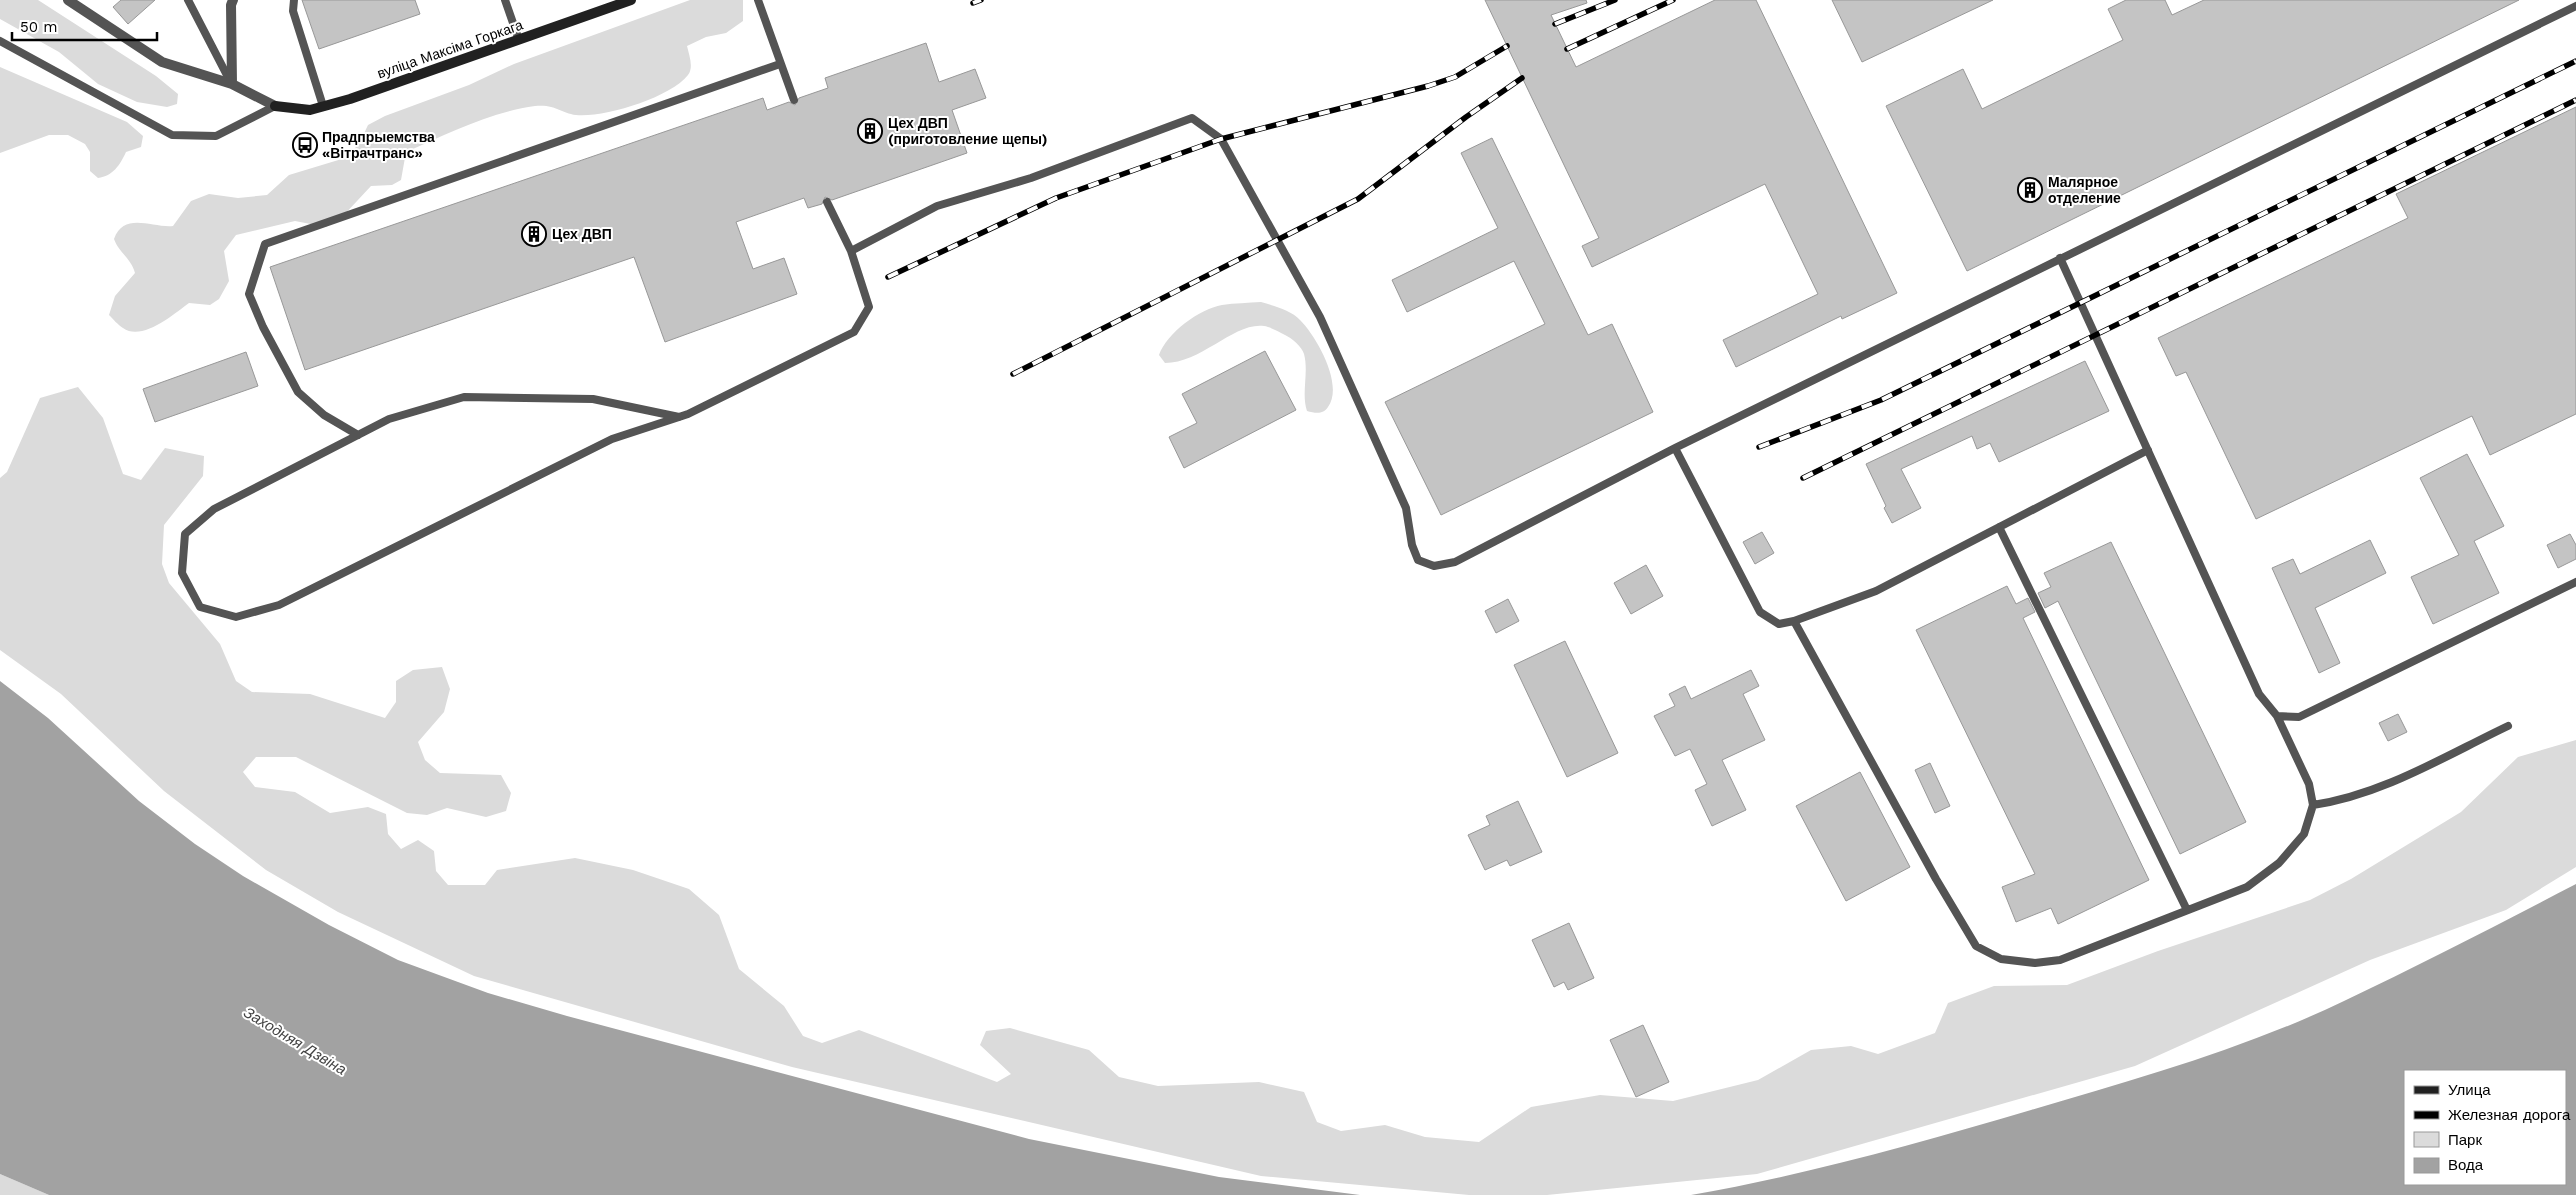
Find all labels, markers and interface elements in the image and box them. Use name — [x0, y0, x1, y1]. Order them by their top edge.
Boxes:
scale bar — [12, 10, 158, 42]
street label: вуліца Максіма Горкага — [375, 16, 525, 81]
text: 50 m — [20, 18, 57, 36]
place label: Цех ДВП (приготовление щепы) — [888, 115, 1047, 147]
building icon: Цех ДВП (приготовление щепы) — [857, 118, 883, 144]
place label: Прадпрыемства «Вітрачтранс» — [322, 129, 435, 161]
bus stop icon: Прадпрыемства «Вітрачтранс» — [292, 132, 318, 158]
place label: Малярное отделение — [2048, 174, 2121, 206]
building icon: Малярное отделение — [2017, 177, 2043, 203]
building icon: Цех ДВП — [521, 221, 547, 247]
place label: Цех ДВП — [552, 226, 612, 242]
water label: Заходняя Дзвіна — [240, 1003, 350, 1079]
legend — [2404, 1070, 2566, 1185]
text: Улица — [2448, 1081, 2491, 1099]
text: Железная дорога — [2448, 1106, 2571, 1124]
text: Парк — [2448, 1131, 2482, 1149]
text: Вода — [2448, 1156, 2484, 1174]

